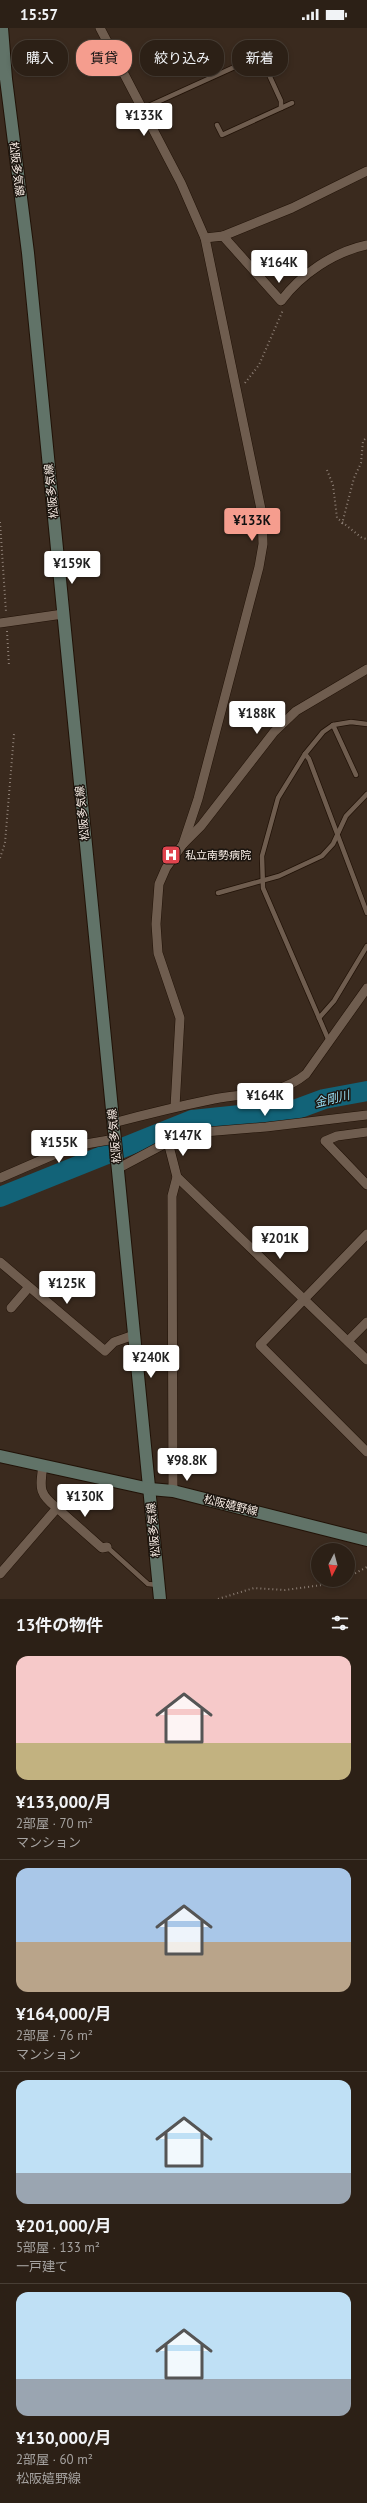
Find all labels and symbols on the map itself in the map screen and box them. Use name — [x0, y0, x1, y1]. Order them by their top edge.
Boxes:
pin: ¥133K — [116, 103, 172, 137]
street label: 松阪多気線 — [7, 141, 27, 197]
pin: ¥164K — [251, 250, 307, 284]
street label: 松阪多気線 — [41, 463, 61, 519]
pin: ¥133K — [224, 508, 280, 542]
pin: ¥159K — [44, 551, 100, 585]
pin: ¥188K — [229, 701, 285, 735]
street label: 松阪多気線 — [72, 785, 92, 841]
hospital icon: 私立南勢病院 — [160, 844, 182, 866]
place label: 私立南勢病院 — [185, 848, 251, 862]
pin: ¥164K — [237, 1083, 293, 1117]
water label: 金剛川 — [313, 1086, 353, 1110]
street label: 松阪多気線 — [105, 1108, 123, 1164]
pin: ¥147K — [155, 1123, 211, 1157]
pin: ¥155K — [31, 1130, 87, 1164]
pin: ¥201K — [252, 1226, 308, 1260]
pin: ¥125K — [39, 1271, 95, 1305]
pin: ¥240K — [123, 1345, 179, 1379]
pin: ¥98.8K — [154, 1448, 220, 1482]
pin: ¥130K — [57, 1484, 113, 1518]
street label: 松阪嬉野線 — [203, 1492, 259, 1518]
street label: 松阪多気線 — [144, 1502, 162, 1558]
north arrow — [311, 1543, 355, 1587]

